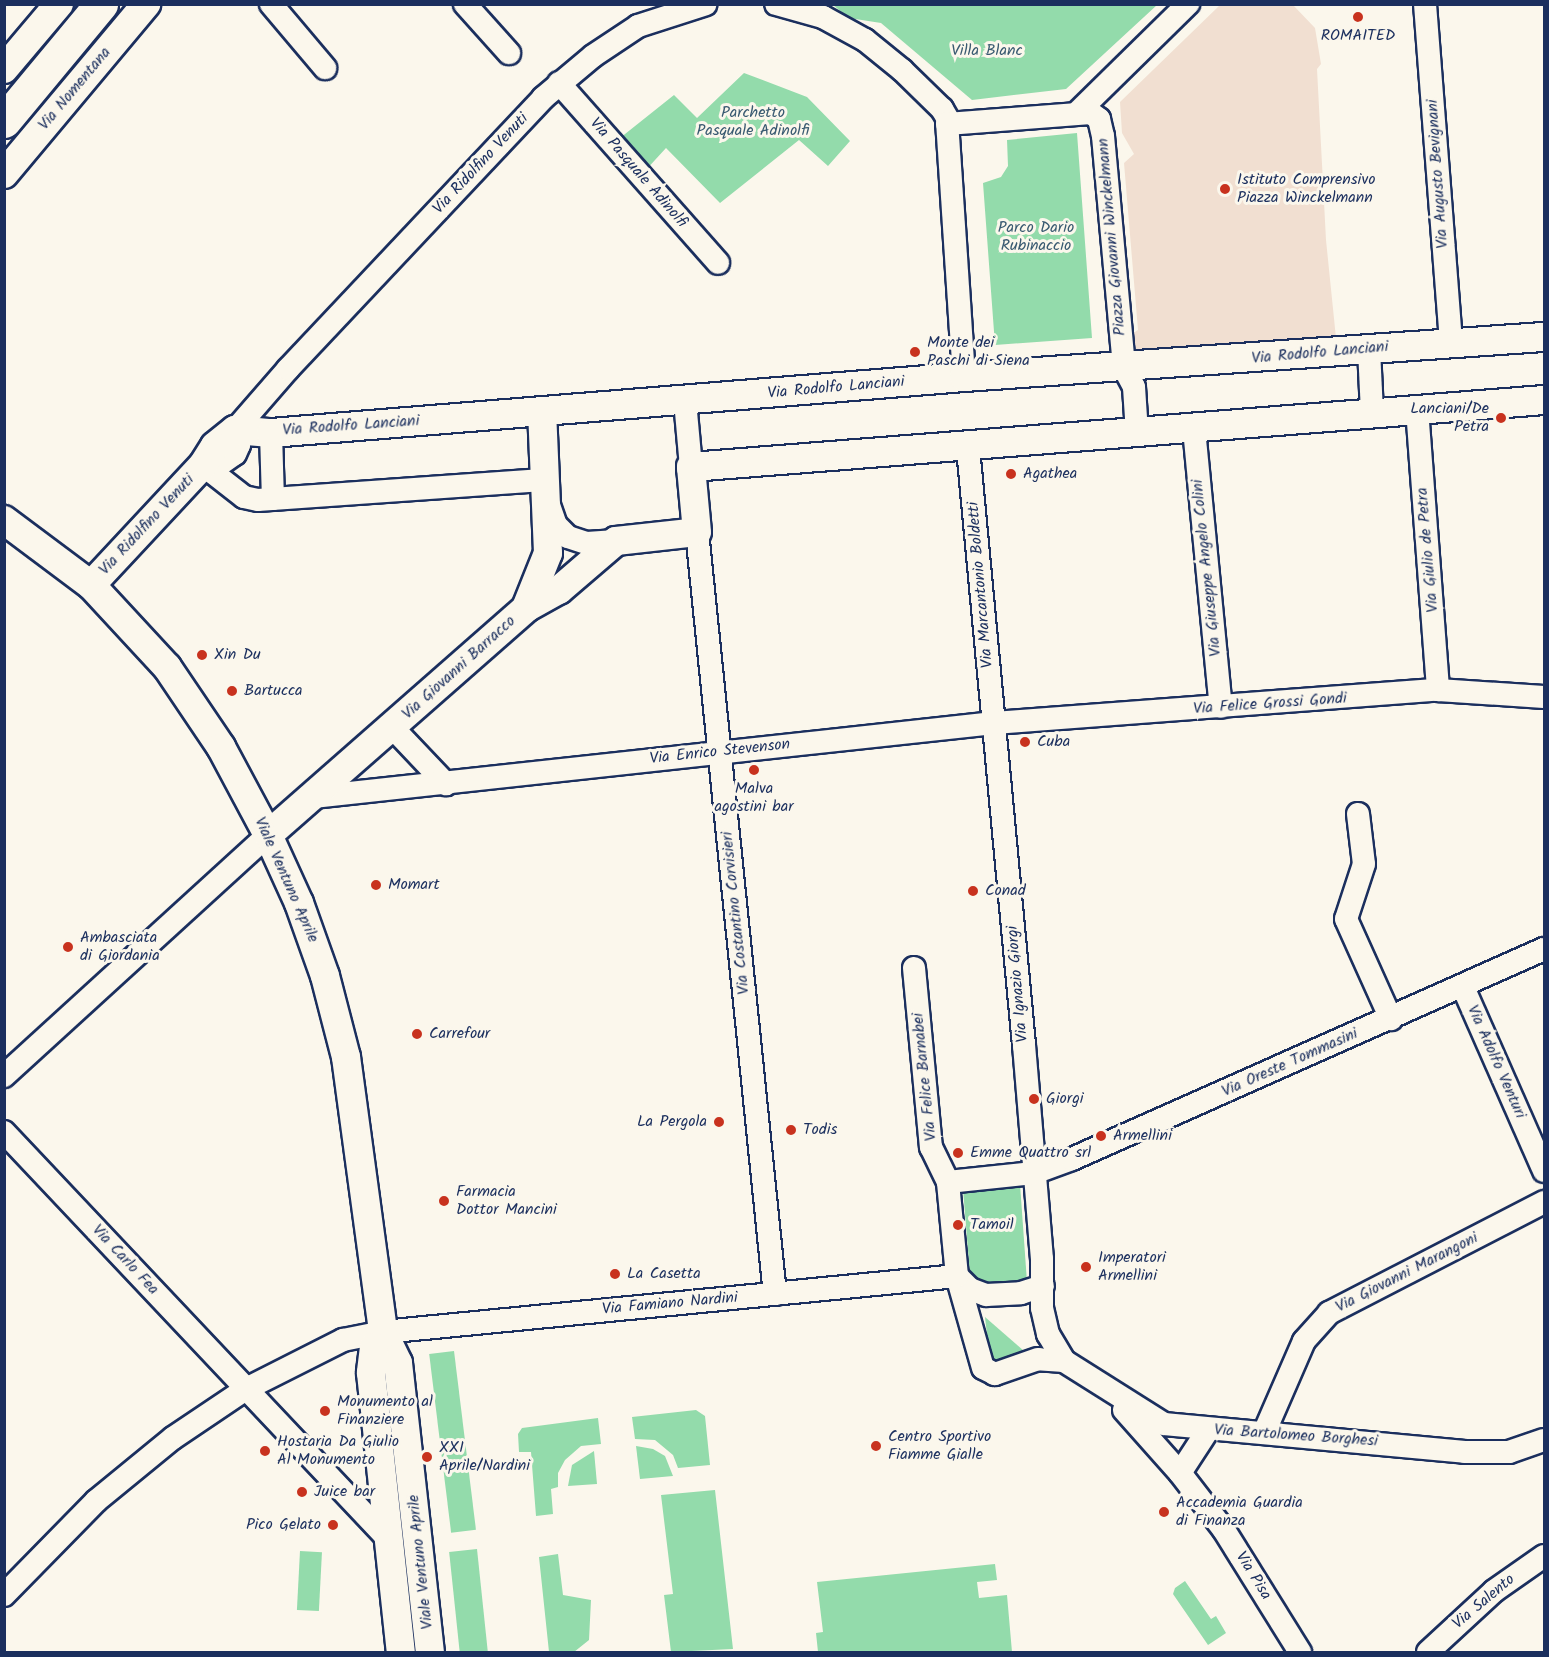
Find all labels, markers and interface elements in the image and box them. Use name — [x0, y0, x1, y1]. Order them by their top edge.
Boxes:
marker: ROMAITED — [1351, 10, 1365, 24]
place label: ROMAITED — [1321, 26, 1395, 46]
park label: Villa Blanc — [951, 41, 1023, 61]
street label: Via Nomentana — [35, 44, 115, 134]
street label: Via Augusto Bevignani — [1423, 99, 1453, 249]
park label: Parchetto Pasquale Adinolfi — [697, 103, 809, 141]
street label: Via Ridolfino Venuti — [429, 110, 533, 218]
street label: Via Pasquale Adinolfi — [585, 114, 691, 232]
street label: Piazza Giovanni Winckelmann — [1094, 137, 1130, 337]
place label: Istituto Comprensivo Piazza Winckelmann — [1237, 170, 1375, 208]
marker: Istituto Comprensivo Piazza Winckelmann — [1218, 182, 1232, 196]
park label: Parco Dario Rubinaccio — [998, 218, 1074, 256]
place label: Monte dei Paschi di Siena — [927, 333, 1030, 371]
street label: Via Rodolfo Lanciani — [1251, 337, 1389, 369]
marker: Monte dei Paschi di Siena — [908, 345, 922, 359]
street label: Via Rodolfo Lanciani — [767, 372, 905, 404]
place label: Lanciani/De Petra — [1410, 399, 1489, 437]
marker: Lanciani/De Petra — [1494, 411, 1508, 425]
street label: Via Rodolfo Lanciani — [282, 412, 420, 440]
place label: Agathea — [1023, 464, 1077, 484]
marker: Agathea — [1004, 467, 1018, 481]
street label: Via Ridolfino Venuti — [95, 471, 199, 579]
street label: Via Giuseppe Angelo Colini — [1188, 478, 1226, 658]
street label: Via Giulio de Petra — [1413, 487, 1443, 613]
street label: Via Marcantonio Boldetti — [964, 501, 998, 669]
street label: Via Giovanni Barracco — [398, 612, 520, 724]
place label: Xin Du — [214, 645, 261, 665]
marker: Xin Du — [195, 648, 209, 662]
place label: Bartucca — [244, 681, 303, 701]
marker: Bartucca — [225, 684, 239, 698]
street label: Via Felice Grossi Gondi — [1193, 689, 1347, 719]
place label: Cuba — [1037, 732, 1070, 752]
street label: Via Enrico Stevenson — [649, 735, 791, 769]
marker: Cuba — [1018, 735, 1032, 749]
marker: Malva agostini bar — [747, 763, 761, 777]
place label: Malva agostini bar — [714, 779, 794, 817]
street label: Viale Ventuno Aprile — [250, 814, 322, 946]
street label: Via Costantino Corvisieri — [718, 830, 754, 996]
place label: Momart — [388, 875, 440, 895]
marker: Momart — [369, 878, 383, 892]
place label: Conad — [985, 881, 1026, 901]
marker: Conad — [966, 884, 980, 898]
street label: Via Ignazio Giorgi — [1003, 925, 1033, 1043]
place label: Ambasciata di Giordania — [80, 928, 160, 966]
marker: Ambasciata di Giordania — [61, 940, 75, 954]
street label: Via Adolfo Venturi — [1462, 1002, 1530, 1122]
street label: Via Felice Barnabei — [909, 1012, 941, 1142]
place label: Carrefour — [429, 1024, 490, 1044]
street label: Via Oreste Tommasini — [1219, 1024, 1361, 1102]
marker: Carrefour — [410, 1027, 424, 1041]
place label: Giorgi — [1046, 1089, 1084, 1109]
marker: Giorgi — [1027, 1092, 1041, 1106]
place label: La Pergola — [637, 1112, 707, 1132]
marker: La Pergola — [712, 1115, 726, 1129]
place label: Todis — [803, 1120, 837, 1140]
marker: Todis — [784, 1123, 798, 1137]
place label: Armellini — [1113, 1126, 1172, 1146]
marker: Armellini — [1094, 1129, 1108, 1143]
place label: Emme Quattro srl — [970, 1143, 1091, 1163]
marker: Emme Quattro srl — [951, 1146, 965, 1160]
place label: Farmacia Dottor Mancini — [456, 1182, 557, 1220]
marker: Farmacia Dottor Mancini — [437, 1194, 451, 1208]
place label: Tamoil — [970, 1215, 1014, 1235]
marker: Tamoil — [951, 1218, 965, 1232]
street label: Via Carlo Fea — [88, 1221, 162, 1299]
street label: Via Giovanni Marangoni — [1333, 1229, 1481, 1317]
place label: Imperatori Armellini — [1098, 1248, 1166, 1286]
marker: Imperatori Armellini — [1079, 1260, 1093, 1274]
place label: La Casetta — [627, 1264, 701, 1284]
marker: La Casetta — [608, 1267, 622, 1281]
street label: Via Famiano Nardini — [601, 1289, 739, 1319]
place label: Monumento al Finanziere — [337, 1392, 433, 1430]
marker: Monumento al Finanziere — [318, 1404, 332, 1418]
street label: Via Bartolomeo Borghesi — [1213, 1421, 1379, 1451]
place label: Centro Sportivo Fiamme Gialle — [888, 1427, 991, 1465]
place label: Hostaria Da Giulio Al Monumento — [277, 1432, 399, 1470]
place label: XXI Aprile/Nardini — [439, 1438, 530, 1476]
marker: Centro Sportivo Fiamme Gialle — [869, 1439, 883, 1453]
marker: Hostaria Da Giulio Al Monumento — [258, 1444, 272, 1458]
marker: XXI Aprile/Nardini — [420, 1450, 434, 1464]
place label: Juice bar — [314, 1482, 375, 1502]
marker: Juice bar — [295, 1485, 309, 1499]
place label: Accademia Guardia di Finanza — [1176, 1493, 1303, 1531]
street label: Viale Ventuno Aprile — [404, 1494, 438, 1630]
marker: Accademia Guardia di Finanza — [1157, 1505, 1171, 1519]
place label: Pico Gelato — [246, 1515, 321, 1535]
marker: Pico Gelato — [326, 1518, 340, 1532]
street label: Via Pisa — [1231, 1548, 1275, 1604]
street label: Via Salento — [1449, 1570, 1519, 1634]

